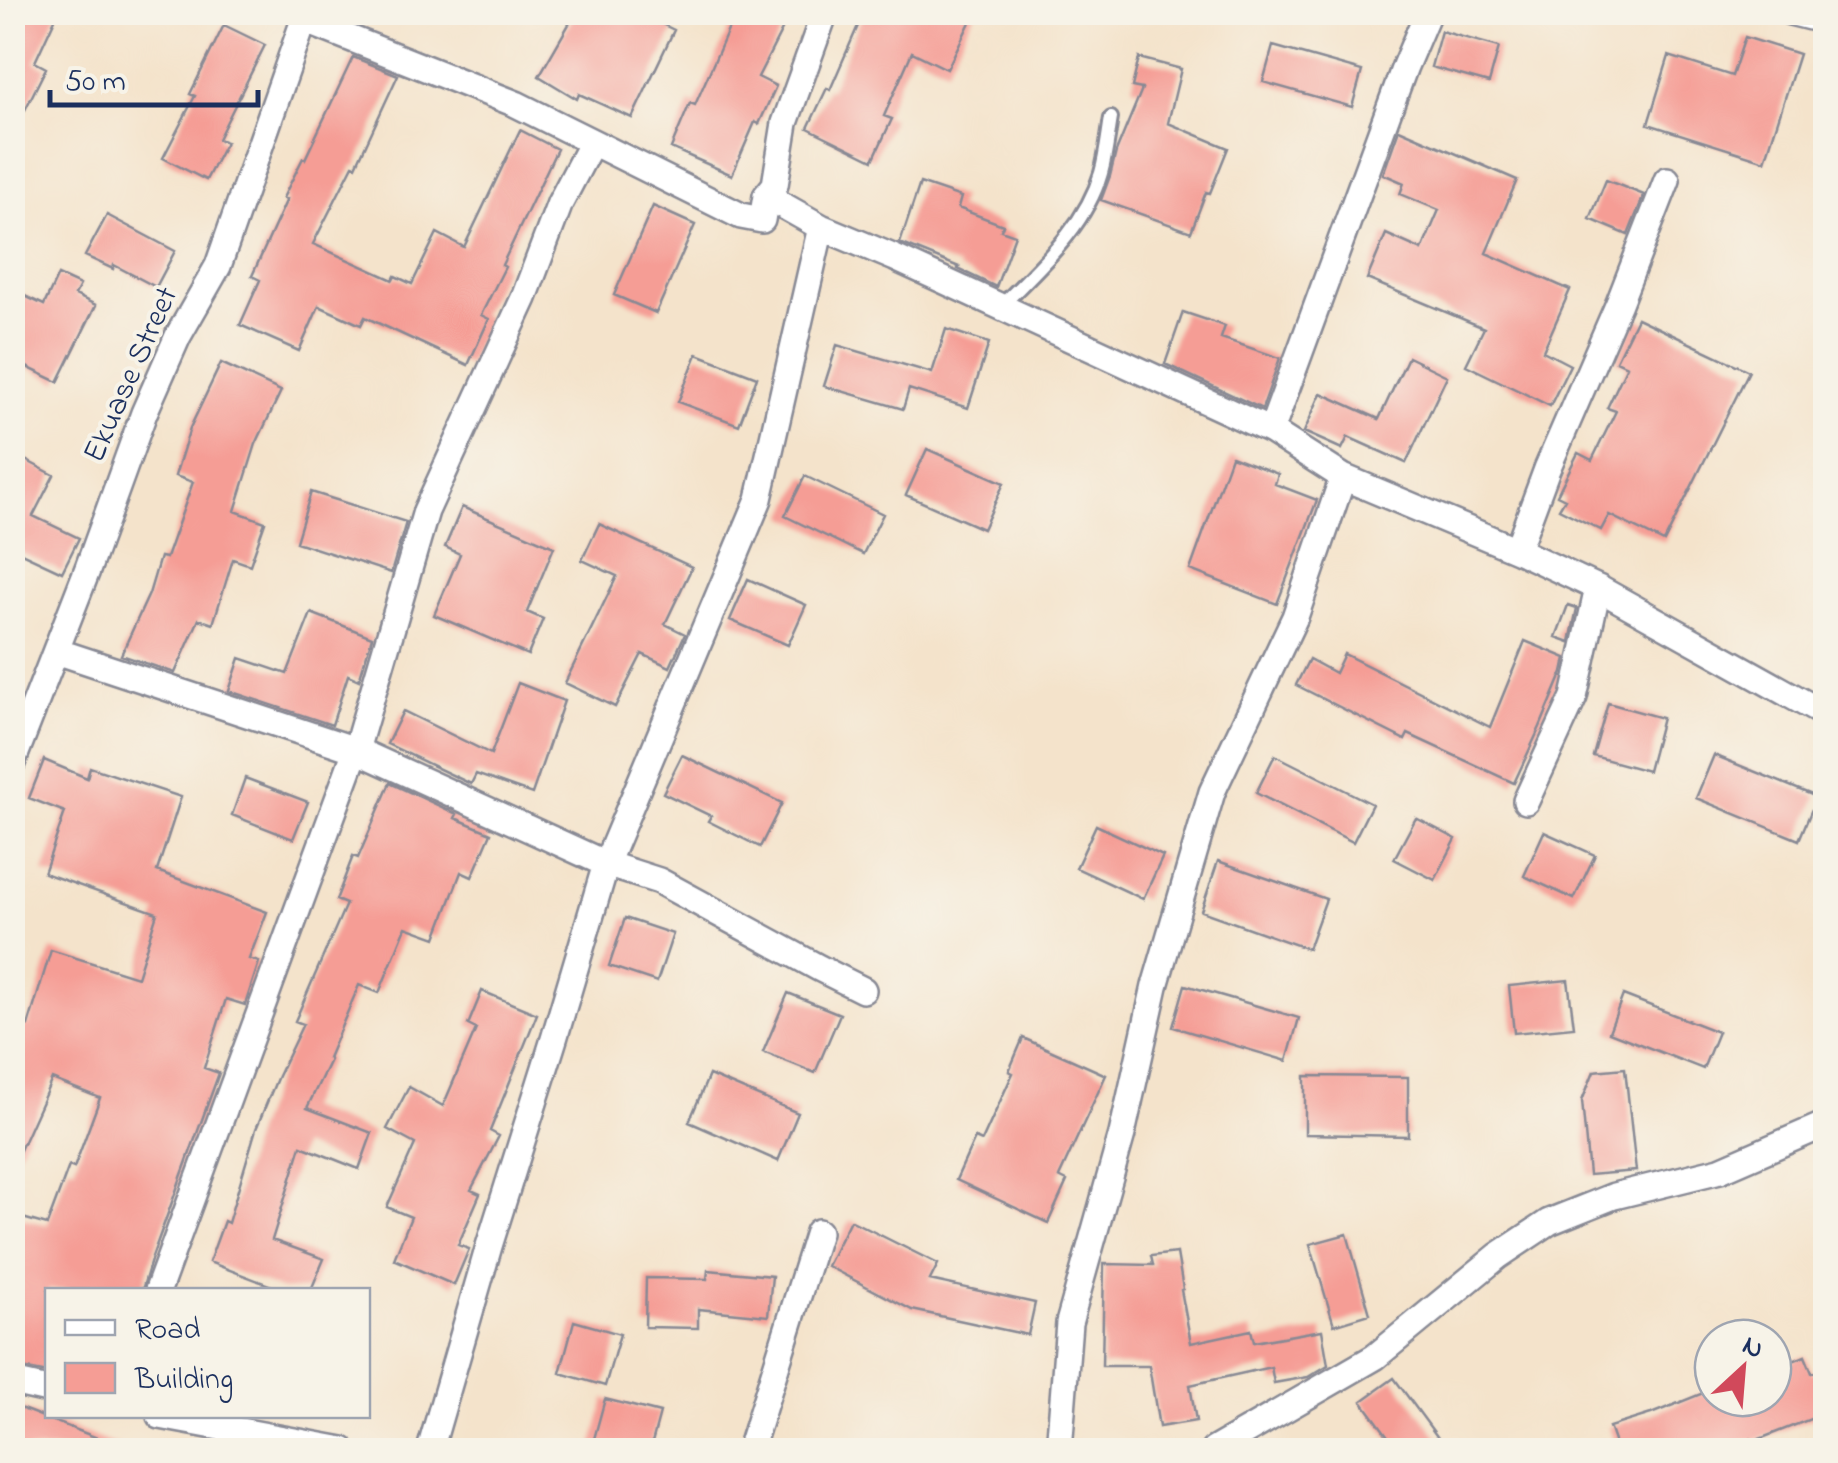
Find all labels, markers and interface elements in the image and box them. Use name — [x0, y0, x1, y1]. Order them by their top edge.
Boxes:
scale bar — [50, 45, 258, 107]
text: 50 m — [65, 61, 126, 105]
street label: Ekuase Street — [72, 279, 192, 471]
legend — [45, 1288, 370, 1418]
text: Road — [135, 1309, 200, 1353]
north arrow — [1693, 1318, 1793, 1418]
text: N — [1735, 1326, 1770, 1371]
text: Building — [134, 1359, 233, 1403]

